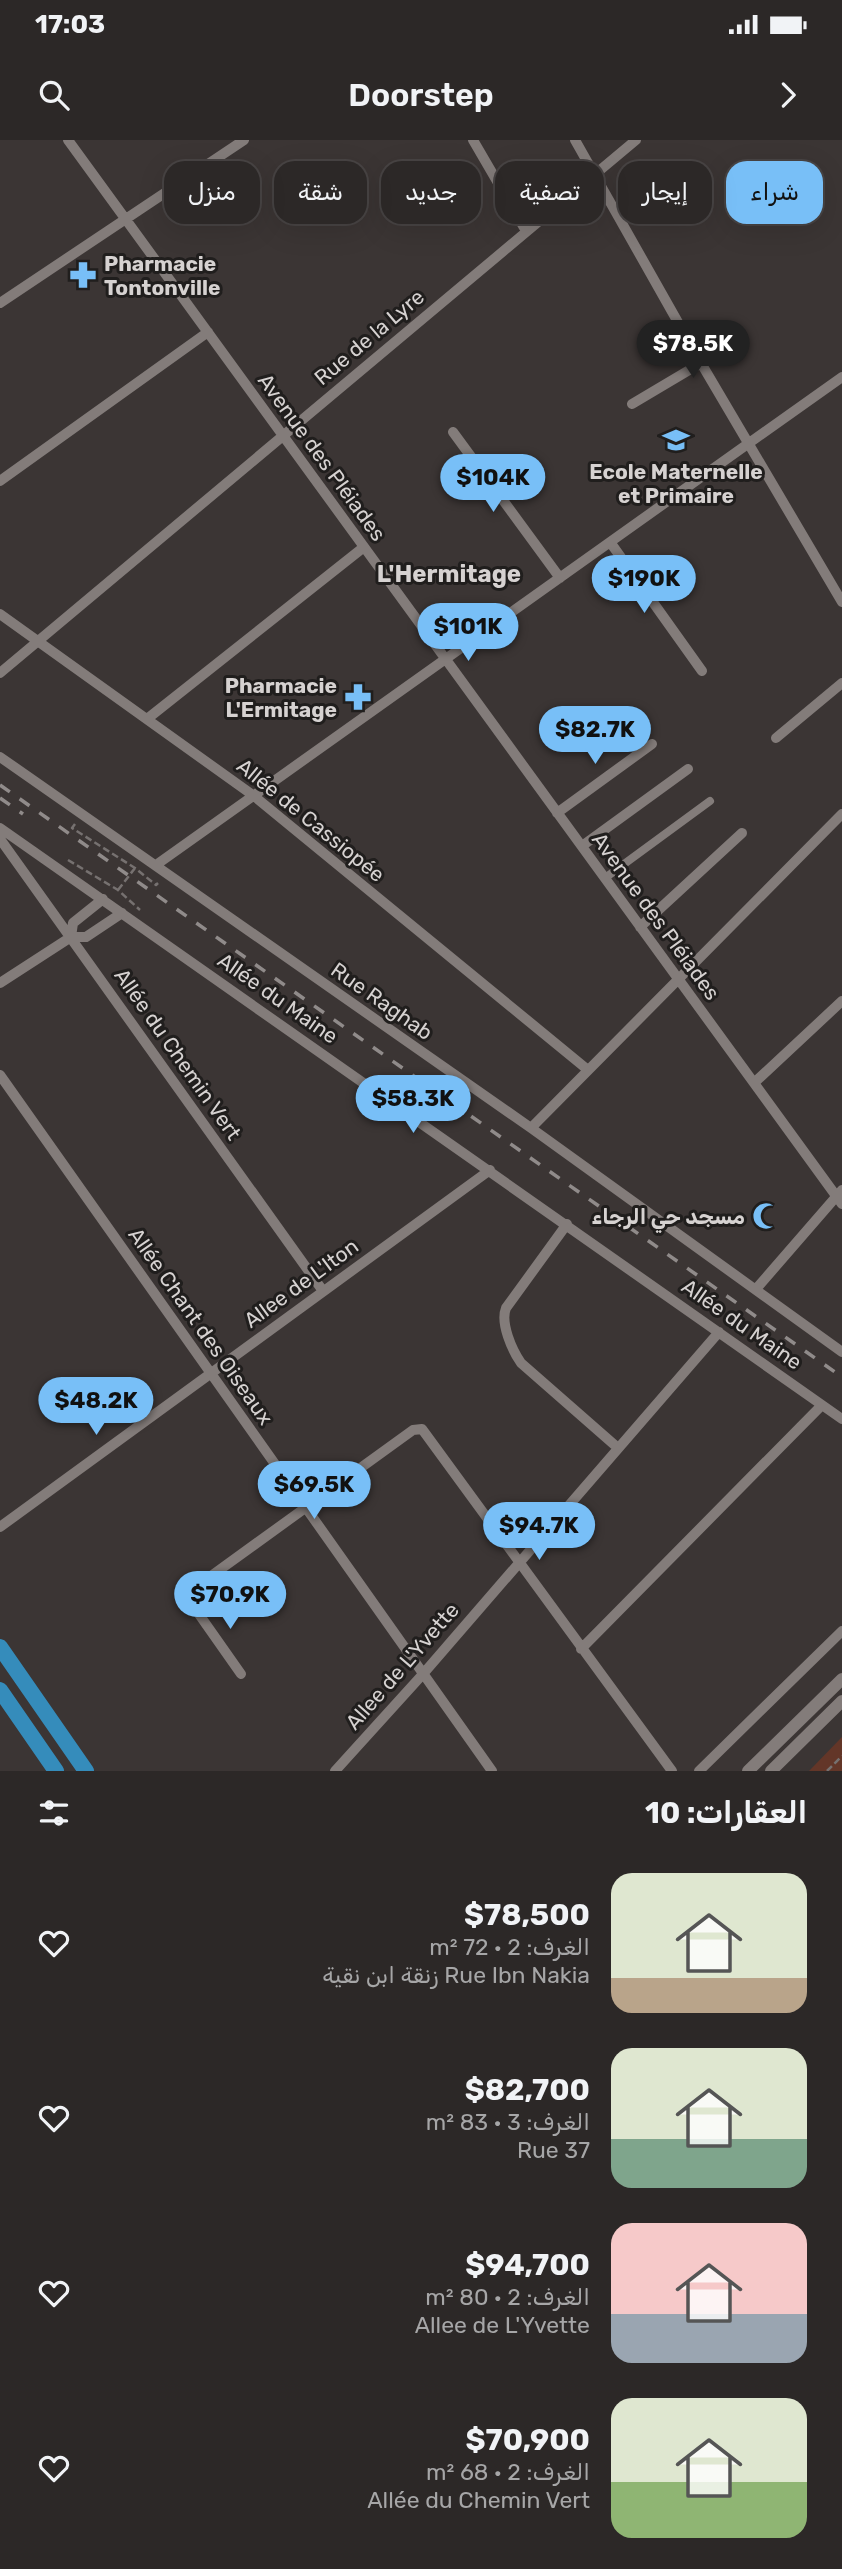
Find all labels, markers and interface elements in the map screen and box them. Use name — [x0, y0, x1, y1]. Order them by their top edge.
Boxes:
text: 17:03 — [35, 9, 105, 40]
icon: search — [35, 76, 73, 114]
text: Doorstep — [348, 76, 494, 114]
icon: forward — [769, 76, 807, 114]
chip: منزل — [164, 161, 260, 224]
chip: شقة — [274, 161, 367, 224]
chip: جديد — [381, 161, 481, 224]
chip: تصفية — [495, 161, 604, 224]
chip: إيجار — [618, 161, 712, 224]
chip: شراء — [726, 161, 823, 224]
place label: Pharmacie Tontonville — [104, 251, 220, 300]
pharmacy icon: Pharmacie Tontonville — [68, 260, 98, 290]
street label: Rue de la Lyre — [309, 284, 429, 390]
pin: $78.5K — [636, 320, 750, 380]
text: $78.5K — [653, 329, 733, 357]
street label: Avenue des Pléiades — [253, 368, 391, 546]
school or university icon: Ecole Maternelle et Primaire — [661, 425, 691, 455]
pin: $104K — [444, 454, 542, 514]
place label: Ecole Maternelle et Primaire — [589, 459, 763, 508]
text: $104K — [456, 463, 530, 491]
pin: $190K — [595, 556, 693, 615]
district label: L'Hermitage — [377, 560, 521, 588]
text: $190K — [608, 564, 680, 592]
pin: $101K — [419, 603, 517, 663]
text: $101K — [433, 612, 503, 640]
place label: Pharmacie L'Ermitage — [225, 673, 337, 722]
pharmacy icon: Pharmacie L'Ermitage — [343, 682, 373, 712]
pin: $82.7K — [538, 706, 652, 766]
text: $82.7K — [555, 715, 635, 743]
street label: Allée de Cassiopée — [232, 753, 390, 887]
street label: Avenue des Pléiades — [587, 827, 725, 1005]
street label: Allée du Maine — [213, 947, 343, 1049]
street label: Rue Raghab — [326, 957, 438, 1045]
street label: Allée du Chemin Vert — [109, 964, 247, 1144]
pin: $58.3K — [356, 1076, 470, 1135]
text: $58.3K — [372, 1084, 454, 1112]
mosque icon: مسجد حي الرجاء — [751, 1201, 781, 1231]
place label: مسجد حي الرجاء — [591, 1204, 745, 1233]
street label: Allée Chant des Oiseaux — [123, 1223, 279, 1429]
street label: Allee de L'Iton — [239, 1233, 363, 1333]
street label: Allée du Maine — [677, 1273, 807, 1375]
pin: $48.2K — [39, 1378, 153, 1437]
text: $48.2K — [54, 1386, 138, 1414]
pin: $69.5K — [257, 1462, 371, 1521]
text: $69.5K — [274, 1470, 354, 1498]
pin: $94.7K — [482, 1502, 596, 1562]
text: $94.7K — [499, 1511, 579, 1539]
pin: $70.9K — [173, 1572, 287, 1631]
text: $70.9K — [190, 1580, 270, 1608]
street label: Allee de L'Yvette — [340, 1597, 464, 1735]
icon: filters — [35, 1794, 73, 1832]
text: العقارات: 10 — [645, 1795, 807, 1831]
text: $78,500 — [464, 1897, 590, 1933]
icon: home — [667, 1901, 751, 1985]
icon: heart — [35, 1924, 73, 1962]
text: الغرف: 2 · 72 m² — [429, 1933, 590, 1961]
text: Rue Ibn Nakia زنقة ابن نقية — [322, 1961, 590, 1989]
text: $82,700 — [465, 2072, 590, 2108]
icon: home — [667, 2076, 751, 2160]
icon: heart — [35, 2099, 73, 2137]
text: الغرف: 3 · 83 m² — [426, 2108, 590, 2136]
text: Rue 37 — [517, 2136, 590, 2164]
text: $94,700 — [465, 2247, 590, 2283]
icon: home — [667, 2251, 751, 2335]
icon: heart — [35, 2274, 73, 2312]
text: الغرف: 2 · 80 m² — [425, 2283, 590, 2311]
text: Allee de L'Yvette — [415, 2311, 590, 2339]
text: $70,900 — [465, 2422, 590, 2458]
icon: home — [667, 2426, 751, 2510]
icon: heart — [35, 2449, 73, 2487]
text: الغرف: 2 · 68 m² — [426, 2458, 590, 2486]
text: Allée du Chemin Vert — [367, 2486, 590, 2514]

